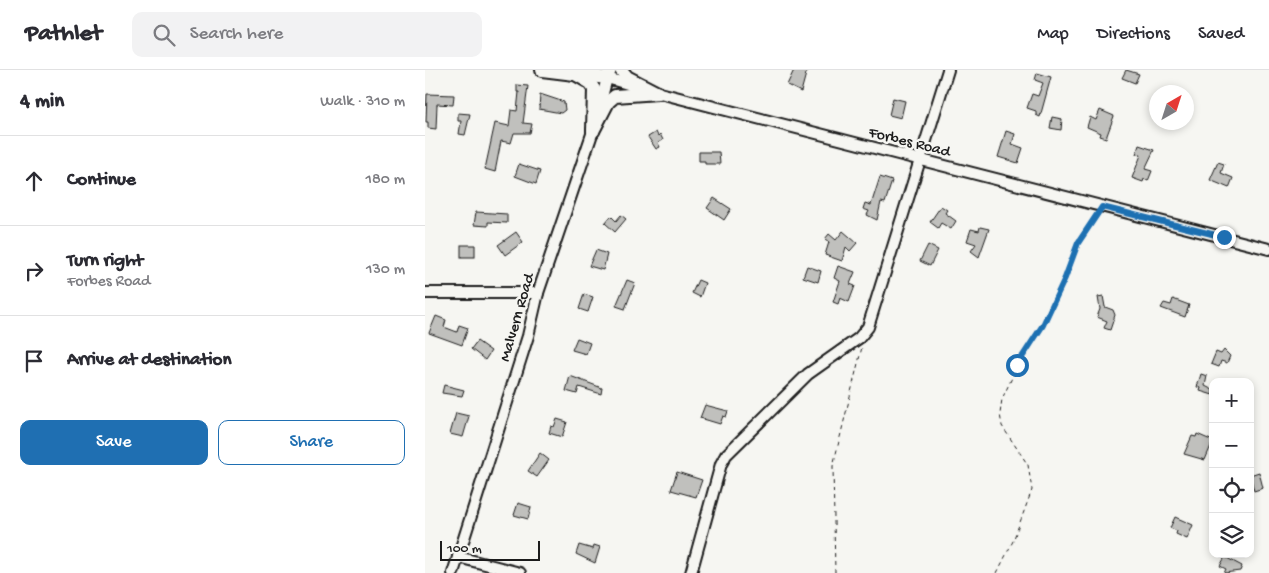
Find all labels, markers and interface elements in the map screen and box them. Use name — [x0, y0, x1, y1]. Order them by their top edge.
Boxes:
search box — [132, 12, 482, 57]
text: Pathlet — [25, 20, 102, 49]
icon: search — [150, 21, 178, 49]
text: Search here — [190, 23, 283, 46]
text: Map — [1037, 24, 1069, 45]
text: Directions — [1097, 24, 1170, 45]
text: Saved — [1198, 24, 1244, 45]
north arrow — [1149, 85, 1194, 130]
text: 4 min — [20, 90, 64, 115]
text: Walk · 310 m — [320, 93, 405, 112]
street label: Forbes Road — [865, 124, 954, 163]
icon: ahead — [20, 167, 48, 195]
text: Continue — [67, 169, 136, 192]
text: 180 m — [366, 171, 405, 190]
route end — [1213, 226, 1236, 249]
text: Turn right — [67, 250, 143, 273]
icon: right — [20, 257, 48, 285]
text: 130 m — [366, 261, 405, 280]
street label: Malvern Road — [497, 270, 540, 364]
text: Forbes Road — [67, 273, 151, 292]
icon: arrive — [20, 347, 48, 375]
text: Arrive at destination — [67, 349, 231, 372]
route start — [1006, 354, 1029, 377]
map controls — [1209, 378, 1254, 558]
button: + — [1209, 378, 1254, 423]
button: Save — [20, 420, 208, 465]
button: Share — [218, 420, 405, 465]
button: − — [1209, 423, 1254, 468]
button: locate — [1209, 468, 1254, 513]
button: layers — [1209, 513, 1254, 558]
scale bar — [440, 538, 540, 561]
text: 100 m — [447, 541, 482, 558]

